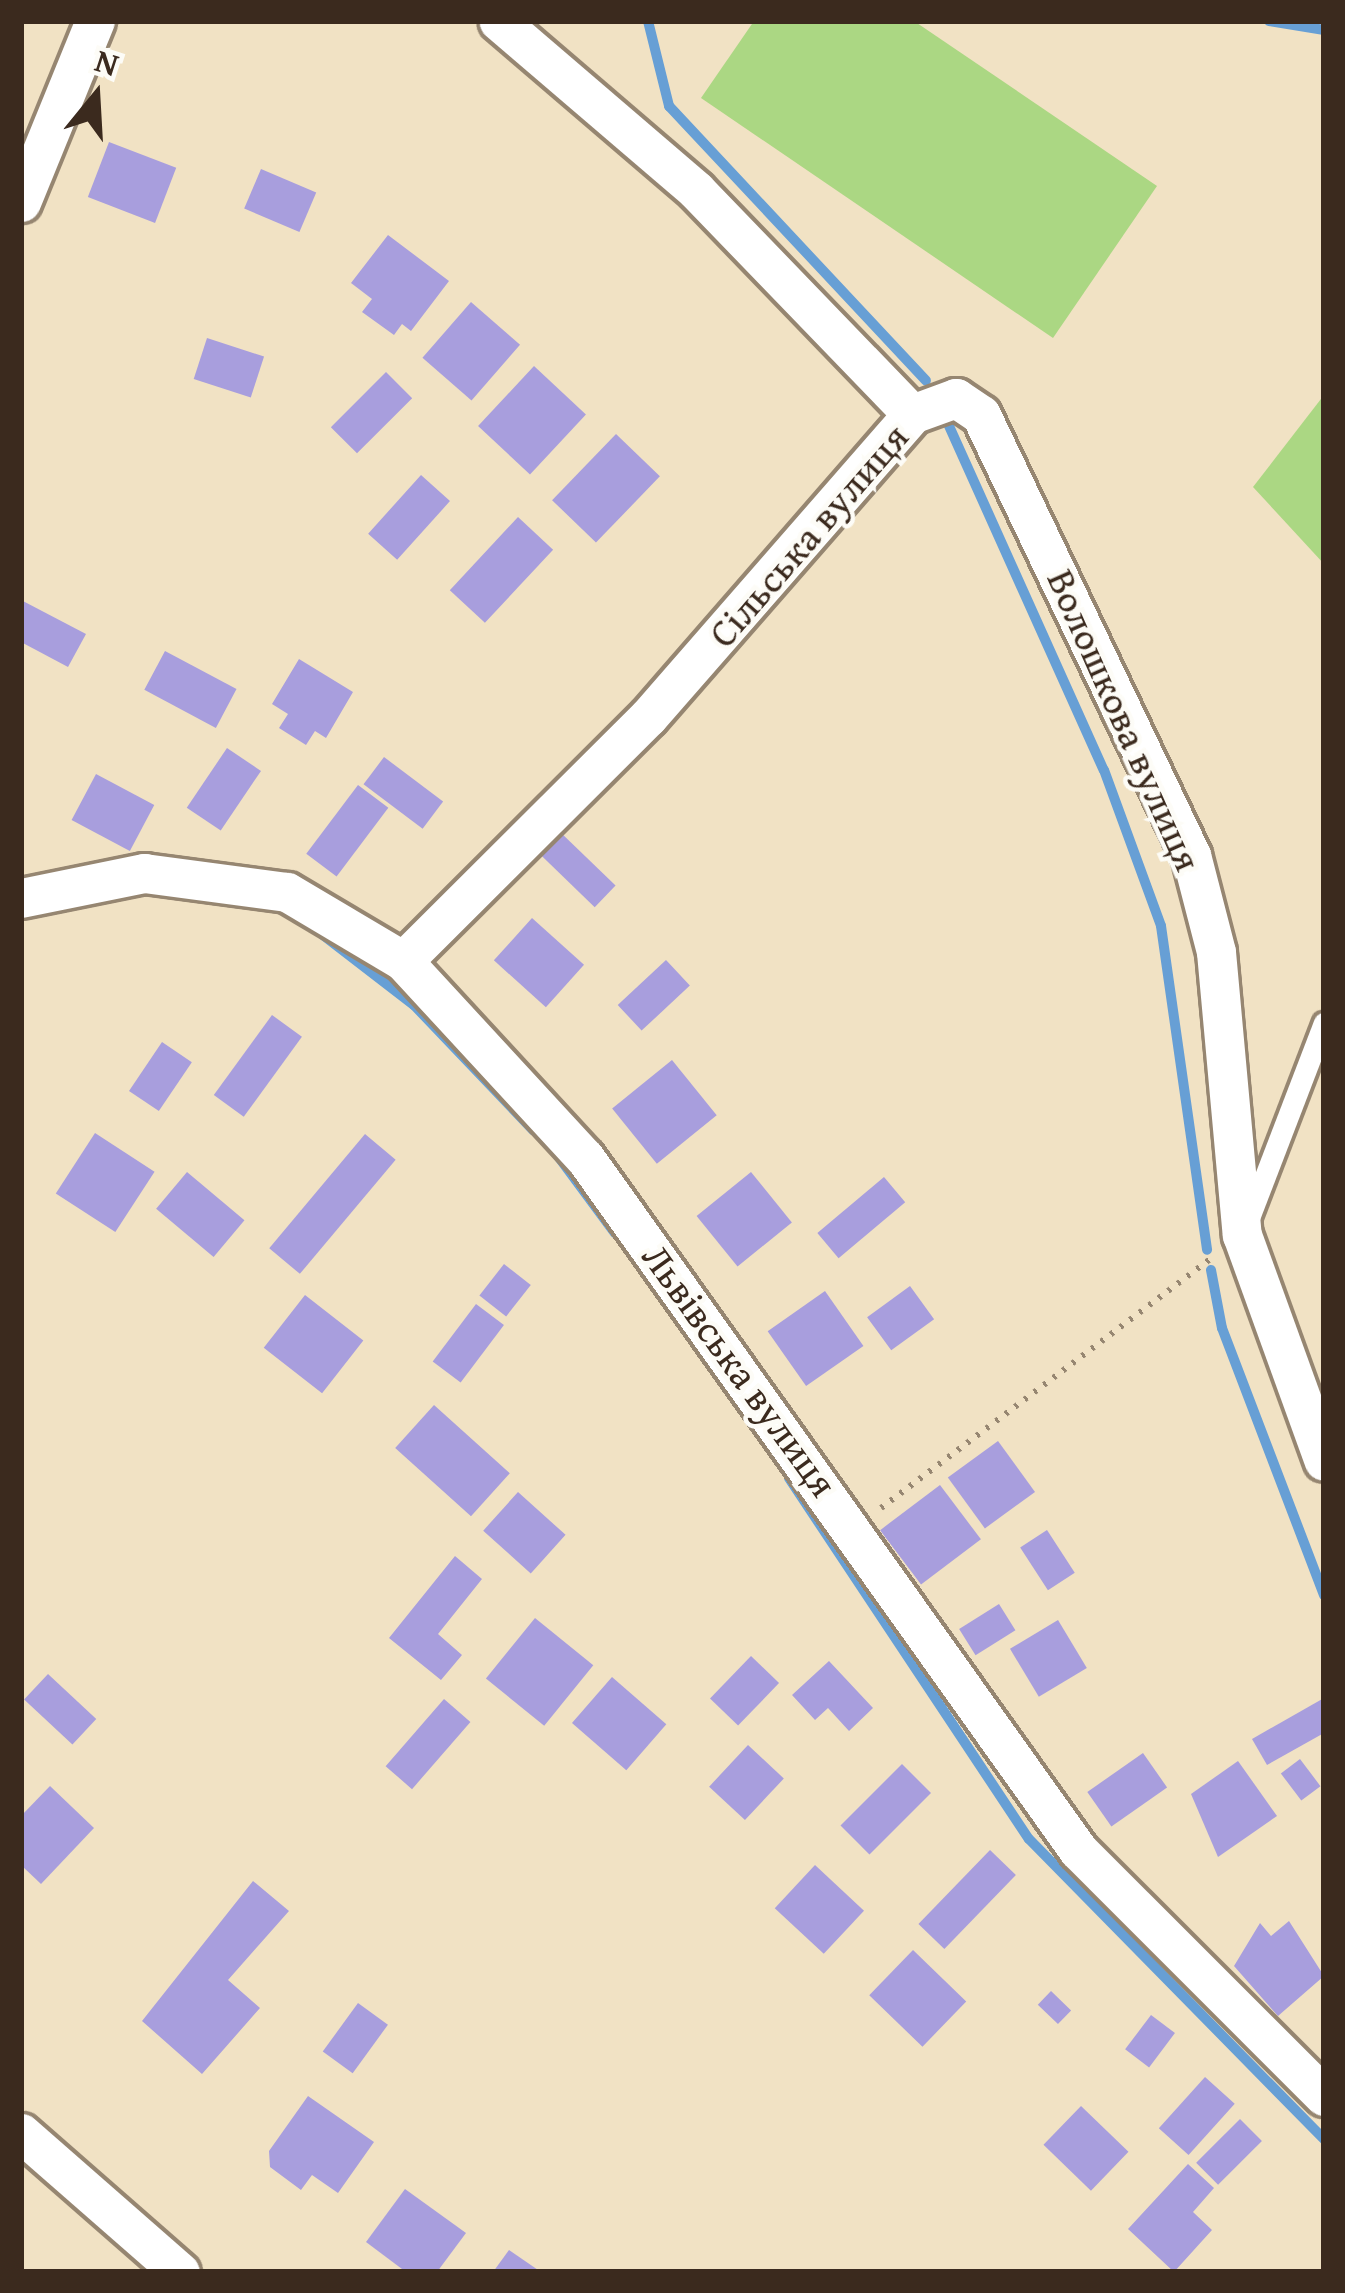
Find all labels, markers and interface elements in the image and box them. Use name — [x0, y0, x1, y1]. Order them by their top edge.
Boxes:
north arrow — [36, 36, 156, 156]
text: N — [89, 36, 125, 88]
street label: Сільська вулиця — [698, 414, 918, 656]
street label: Волошкова вулиця — [1038, 562, 1212, 878]
street label: Львівська вулиця — [633, 1235, 847, 1505]

